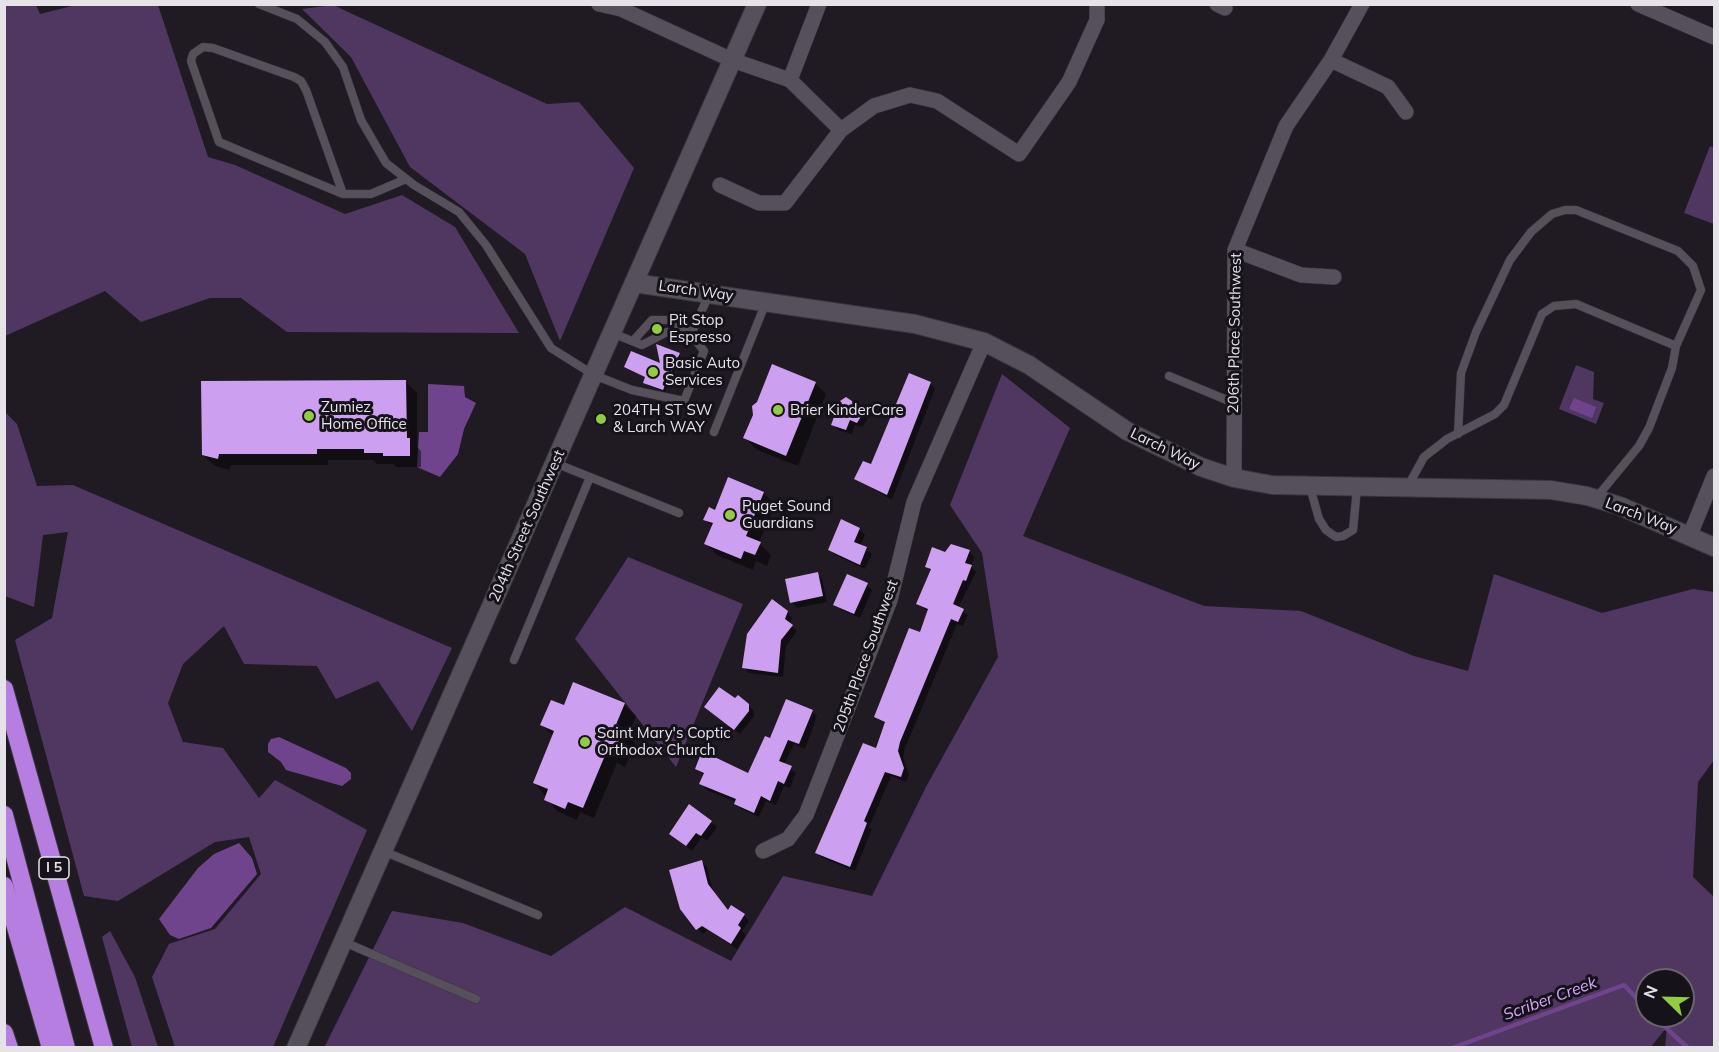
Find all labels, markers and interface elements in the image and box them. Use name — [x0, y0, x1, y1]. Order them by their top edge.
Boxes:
street label: 206th Place Southwest — [1225, 252, 1245, 414]
street label: Larch Way — [657, 277, 735, 305]
place label: Pit Stop Espresso — [669, 311, 731, 346]
marker: Pit Stop Espresso — [650, 322, 664, 336]
place label: Basic Auto Services — [665, 354, 740, 389]
marker: Basic Auto Services — [646, 365, 660, 379]
place label: Zumiez Home Office — [321, 398, 407, 433]
place label: 204TH ST SW & Larch WAY — [613, 401, 712, 436]
place label: Brier KinderCare — [790, 401, 904, 419]
marker: Brier KinderCare — [771, 403, 785, 417]
marker: Zumiez Home Office — [302, 409, 316, 423]
marker: 204TH ST SW & Larch WAY — [594, 412, 608, 426]
street label: Larch Way — [1127, 424, 1203, 474]
street label: 204th Street Southwest — [485, 447, 569, 605]
street label: Larch Way — [1603, 494, 1679, 538]
place label: Puget Sound Guardians — [742, 497, 831, 532]
marker: Puget Sound Guardians — [723, 508, 737, 522]
street label: 205th Place Southwest — [830, 577, 902, 735]
place label: Saint Mary's Coptic Orthodox Church — [597, 724, 731, 759]
marker: Saint Mary's Coptic Orthodox Church — [578, 735, 592, 749]
road number: I 5 — [39, 857, 69, 879]
north arrow — [1635, 968, 1695, 1028]
water label: Scriber Creek — [1501, 973, 1599, 1025]
text: N — [1639, 982, 1662, 1001]

